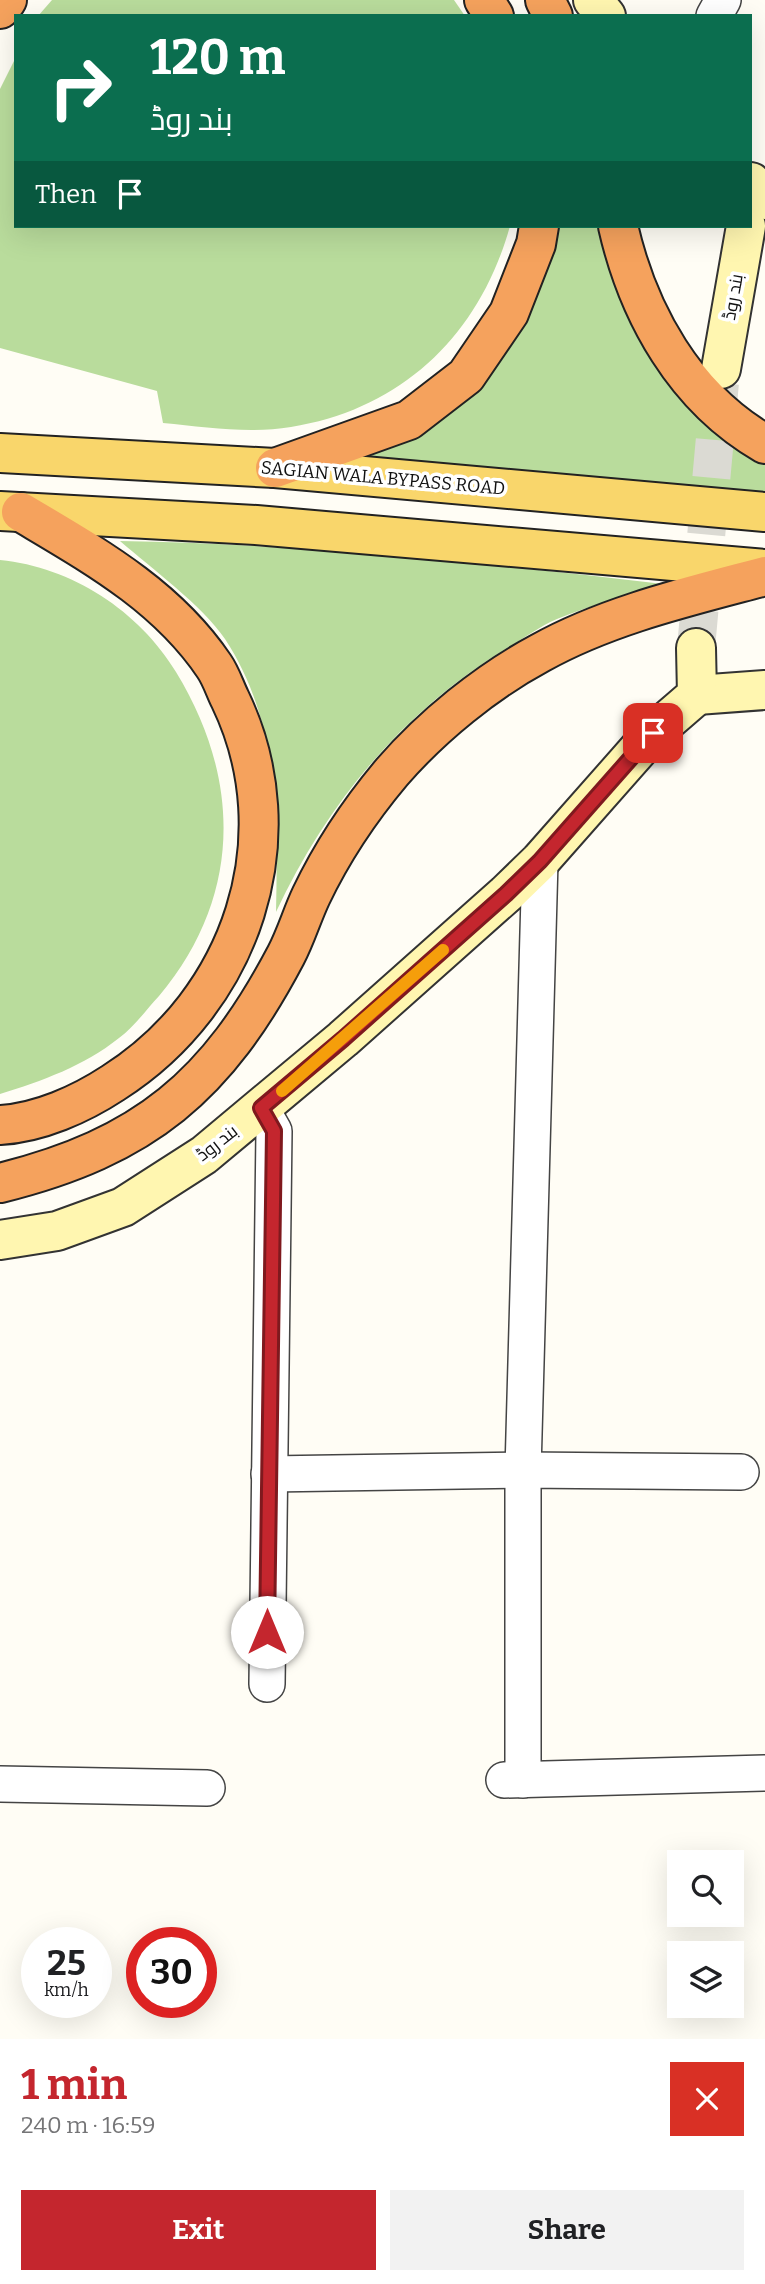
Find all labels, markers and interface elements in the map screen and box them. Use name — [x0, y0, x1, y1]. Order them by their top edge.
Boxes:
text: 120 m — [150, 28, 285, 87]
icon: right — [35, 42, 126, 133]
text: بند روڈ — [150, 100, 233, 138]
icon: arrive — [111, 175, 149, 213]
text: Then — [35, 179, 97, 210]
street label: بند روڈ — [718, 272, 748, 322]
street label: SAGIAN WALA BYPASS ROAD — [260, 456, 506, 500]
pin — [623, 703, 683, 763]
icon: arrive — [634, 714, 672, 752]
street label: بند روڈ — [192, 1120, 242, 1166]
position arrow — [230, 1595, 304, 1669]
map controls — [667, 1850, 744, 2018]
button: search — [667, 1850, 744, 1927]
speed limit sign: 30 — [126, 1927, 217, 2018]
button: layers — [667, 1941, 744, 2018]
text: 25 — [47, 1942, 86, 1984]
text: km/h — [44, 1979, 89, 2001]
text: 1 min — [21, 2060, 127, 2110]
button: close — [670, 2062, 744, 2136]
text: 240 m · 16:59 — [21, 2111, 156, 2139]
button: Exit — [21, 2190, 376, 2270]
button: Share — [390, 2190, 744, 2270]

